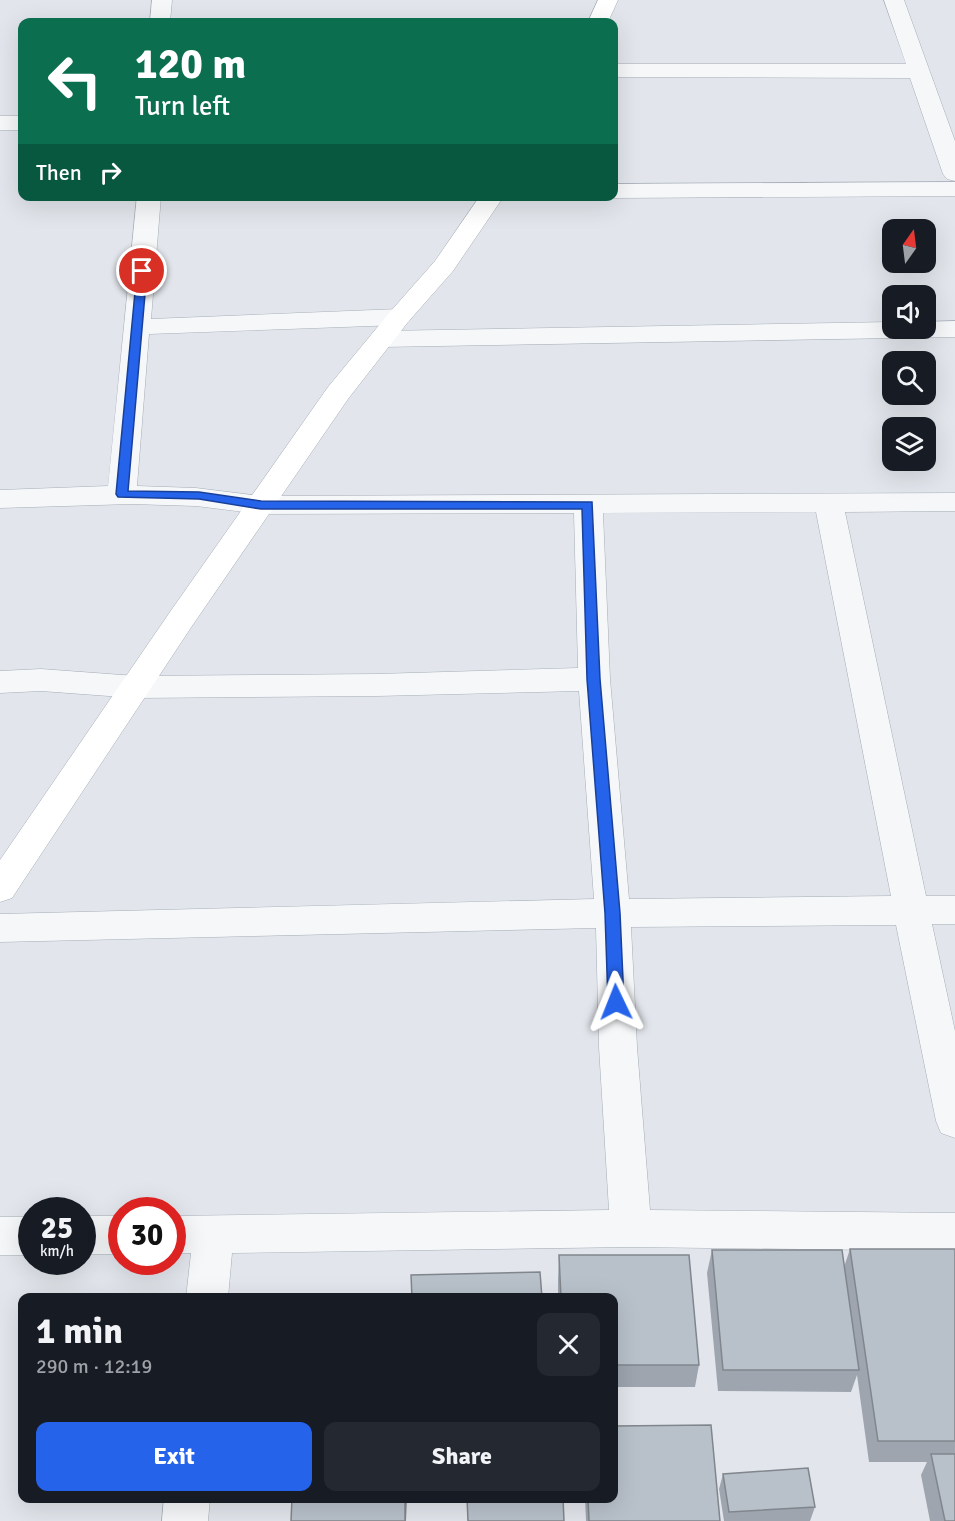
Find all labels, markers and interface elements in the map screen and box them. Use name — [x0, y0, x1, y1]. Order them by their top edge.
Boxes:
text: 120 m — [135, 39, 246, 90]
icon: left — [36, 42, 114, 120]
text: Turn left — [135, 90, 230, 123]
icon: right — [94, 156, 127, 189]
text: Then — [36, 159, 82, 186]
north arrow — [882, 219, 936, 273]
map controls — [882, 219, 936, 471]
pin — [116, 245, 167, 296]
icon: arrive — [125, 254, 158, 287]
button: sound — [882, 285, 936, 339]
button: search — [882, 351, 936, 405]
button: layers — [882, 417, 936, 471]
position arrow — [584, 970, 648, 1034]
speed limit sign: 30 — [108, 1197, 186, 1275]
text: 25 — [41, 1210, 73, 1247]
text: km/h — [40, 1242, 74, 1260]
text: 1 min — [36, 1309, 123, 1354]
button: close — [537, 1313, 600, 1376]
text: 290 m · 12:19 — [36, 1354, 152, 1379]
button: Exit — [36, 1422, 312, 1491]
button: Share — [324, 1422, 600, 1491]

